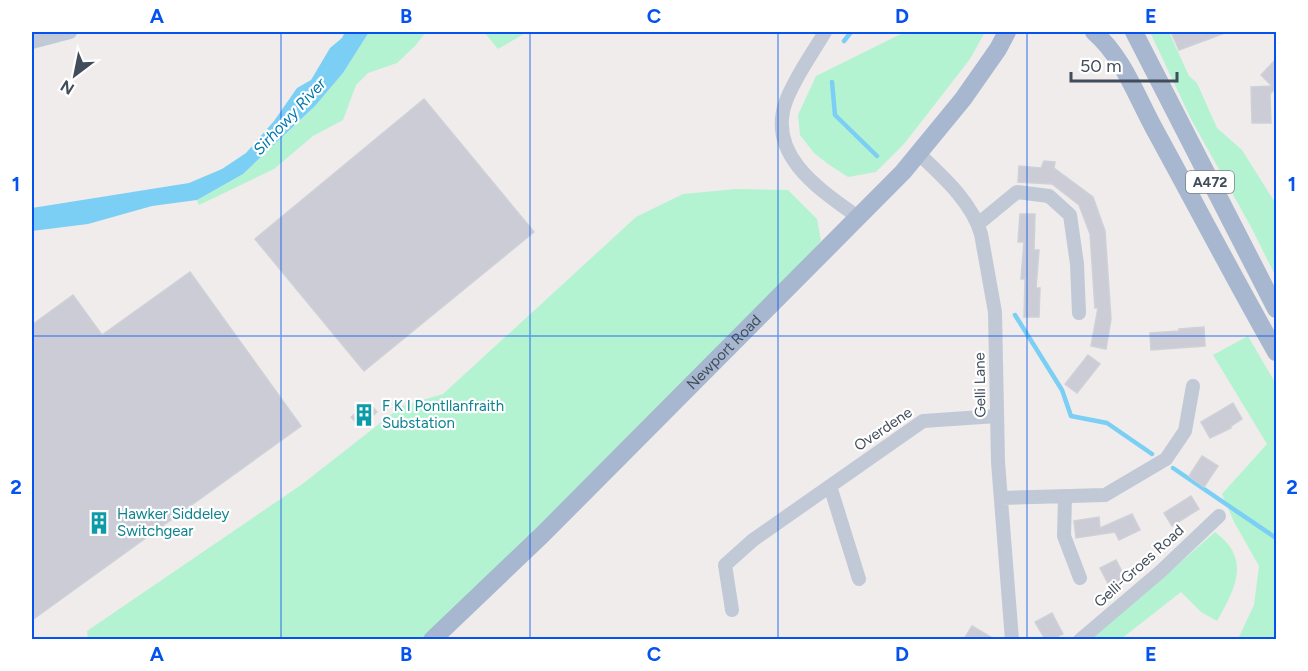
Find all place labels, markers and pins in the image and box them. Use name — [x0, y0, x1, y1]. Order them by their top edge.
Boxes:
place label: F K I Pontllanfraith Substation — [382, 397, 504, 432]
building icon: F K I Pontllanfraith Substation — [351, 402, 377, 428]
place label: Hawker Siddeley Switchgear — [117, 505, 229, 540]
building icon: Hawker Siddeley Switchgear — [86, 510, 112, 536]

